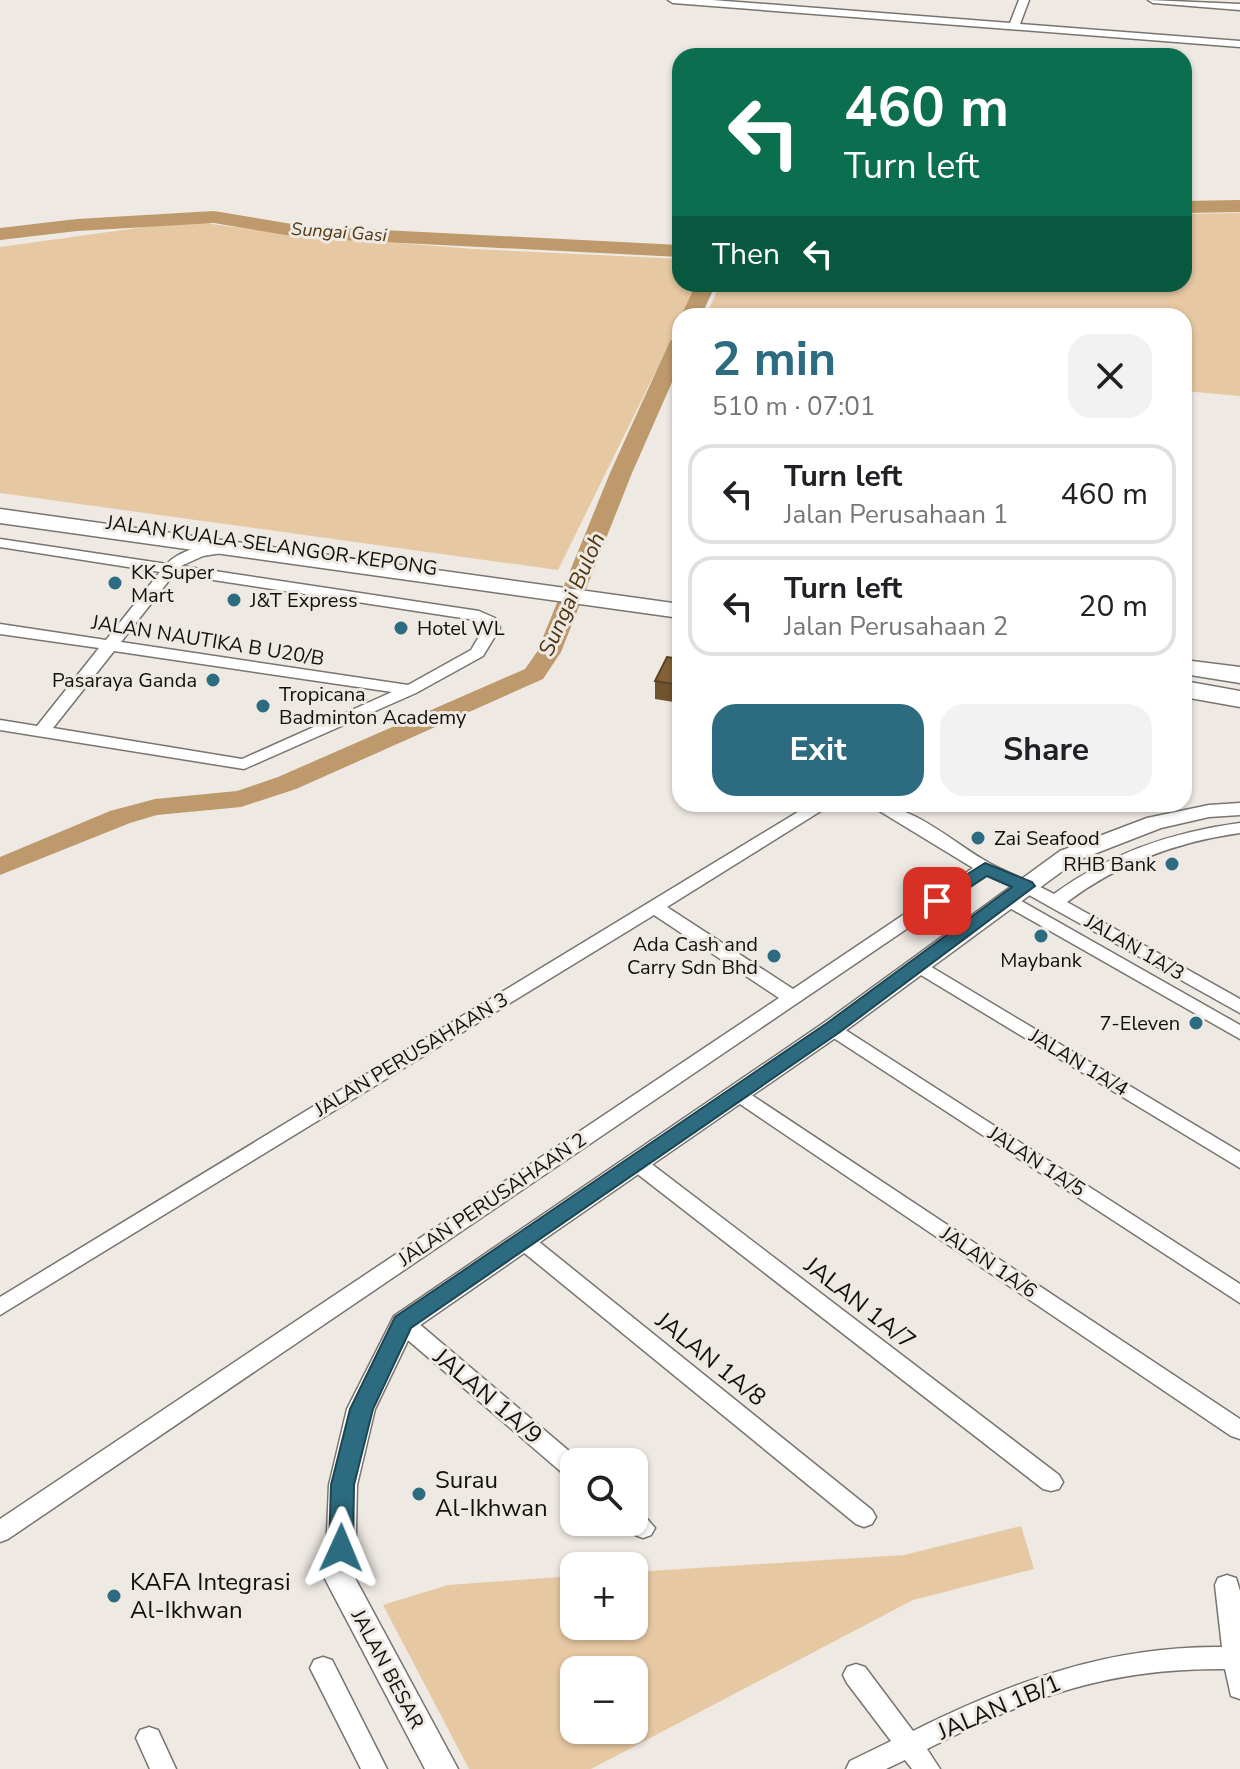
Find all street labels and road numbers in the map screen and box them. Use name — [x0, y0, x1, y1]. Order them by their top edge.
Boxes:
street label: JALAN KUALA SELANGOR-KEPONG — [104, 509, 439, 582]
street label: JALAN NAUTIKA B U20/B — [89, 609, 326, 672]
street label: JALAN 1A/3 — [1079, 908, 1190, 987]
street label: JALAN PERUSAHAAN 3 — [309, 986, 513, 1124]
street label: JALAN 1A/4 — [1023, 1022, 1133, 1103]
street label: JALAN 1A/5 — [982, 1119, 1091, 1203]
street label: JALAN PERUSAHAAN 2 — [392, 1126, 592, 1273]
street label: JALAN 1A/6 — [934, 1220, 1042, 1305]
street label: JALAN 1A/7 — [797, 1249, 922, 1357]
street label: JALAN 1A/8 — [648, 1304, 773, 1413]
street label: JALAN 1A/9 — [426, 1340, 549, 1451]
street label: JALAN BESAR — [344, 1604, 430, 1734]
street label: JALAN 1B/1 — [932, 1667, 1066, 1748]

